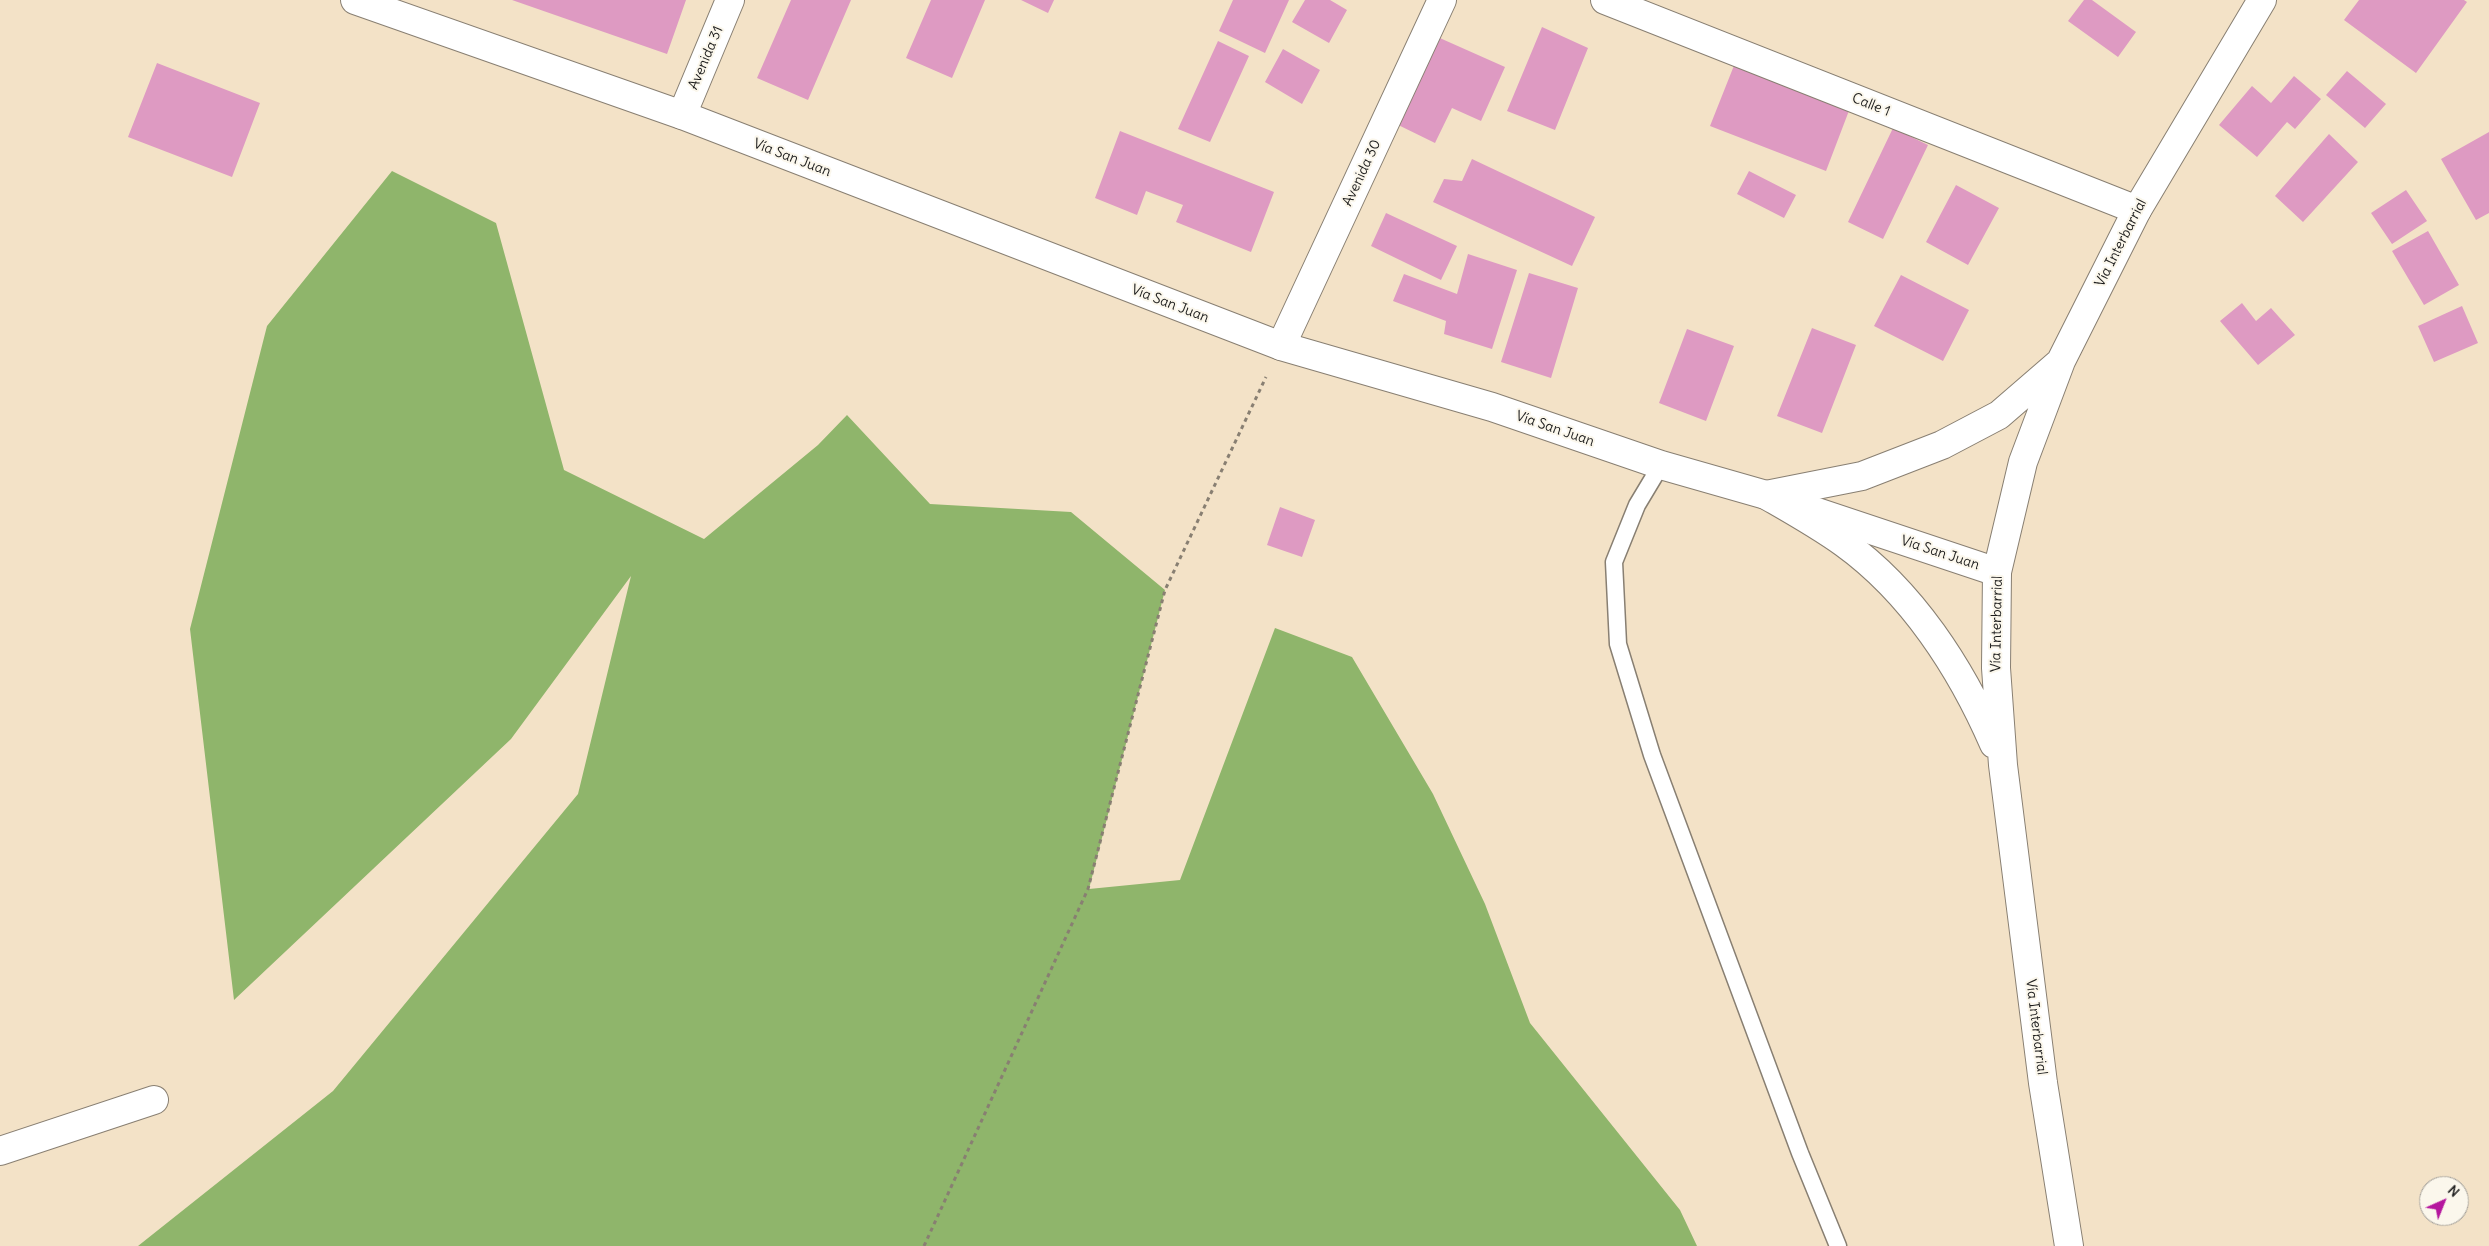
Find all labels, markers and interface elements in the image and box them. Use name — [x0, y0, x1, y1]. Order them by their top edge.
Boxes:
street label: Avenida 31 — [685, 24, 727, 92]
street label: Calle 1 — [1849, 90, 1893, 120]
street label: Vía San Juan — [751, 136, 833, 180]
street label: Avenida 30 — [1339, 137, 1385, 209]
street label: Vía Interbarrial — [2092, 196, 2150, 290]
street label: Vía San Juan — [1129, 282, 1211, 326]
street label: Vía San Juan — [1514, 408, 1596, 450]
street label: Vía San Juan — [1899, 532, 1981, 574]
street label: Vía Interbarrial — [1988, 576, 2006, 672]
street label: Vía Interbarrial — [2022, 978, 2050, 1076]
north arrow — [2419, 1176, 2469, 1226]
text: N — [2444, 1181, 2463, 1201]

